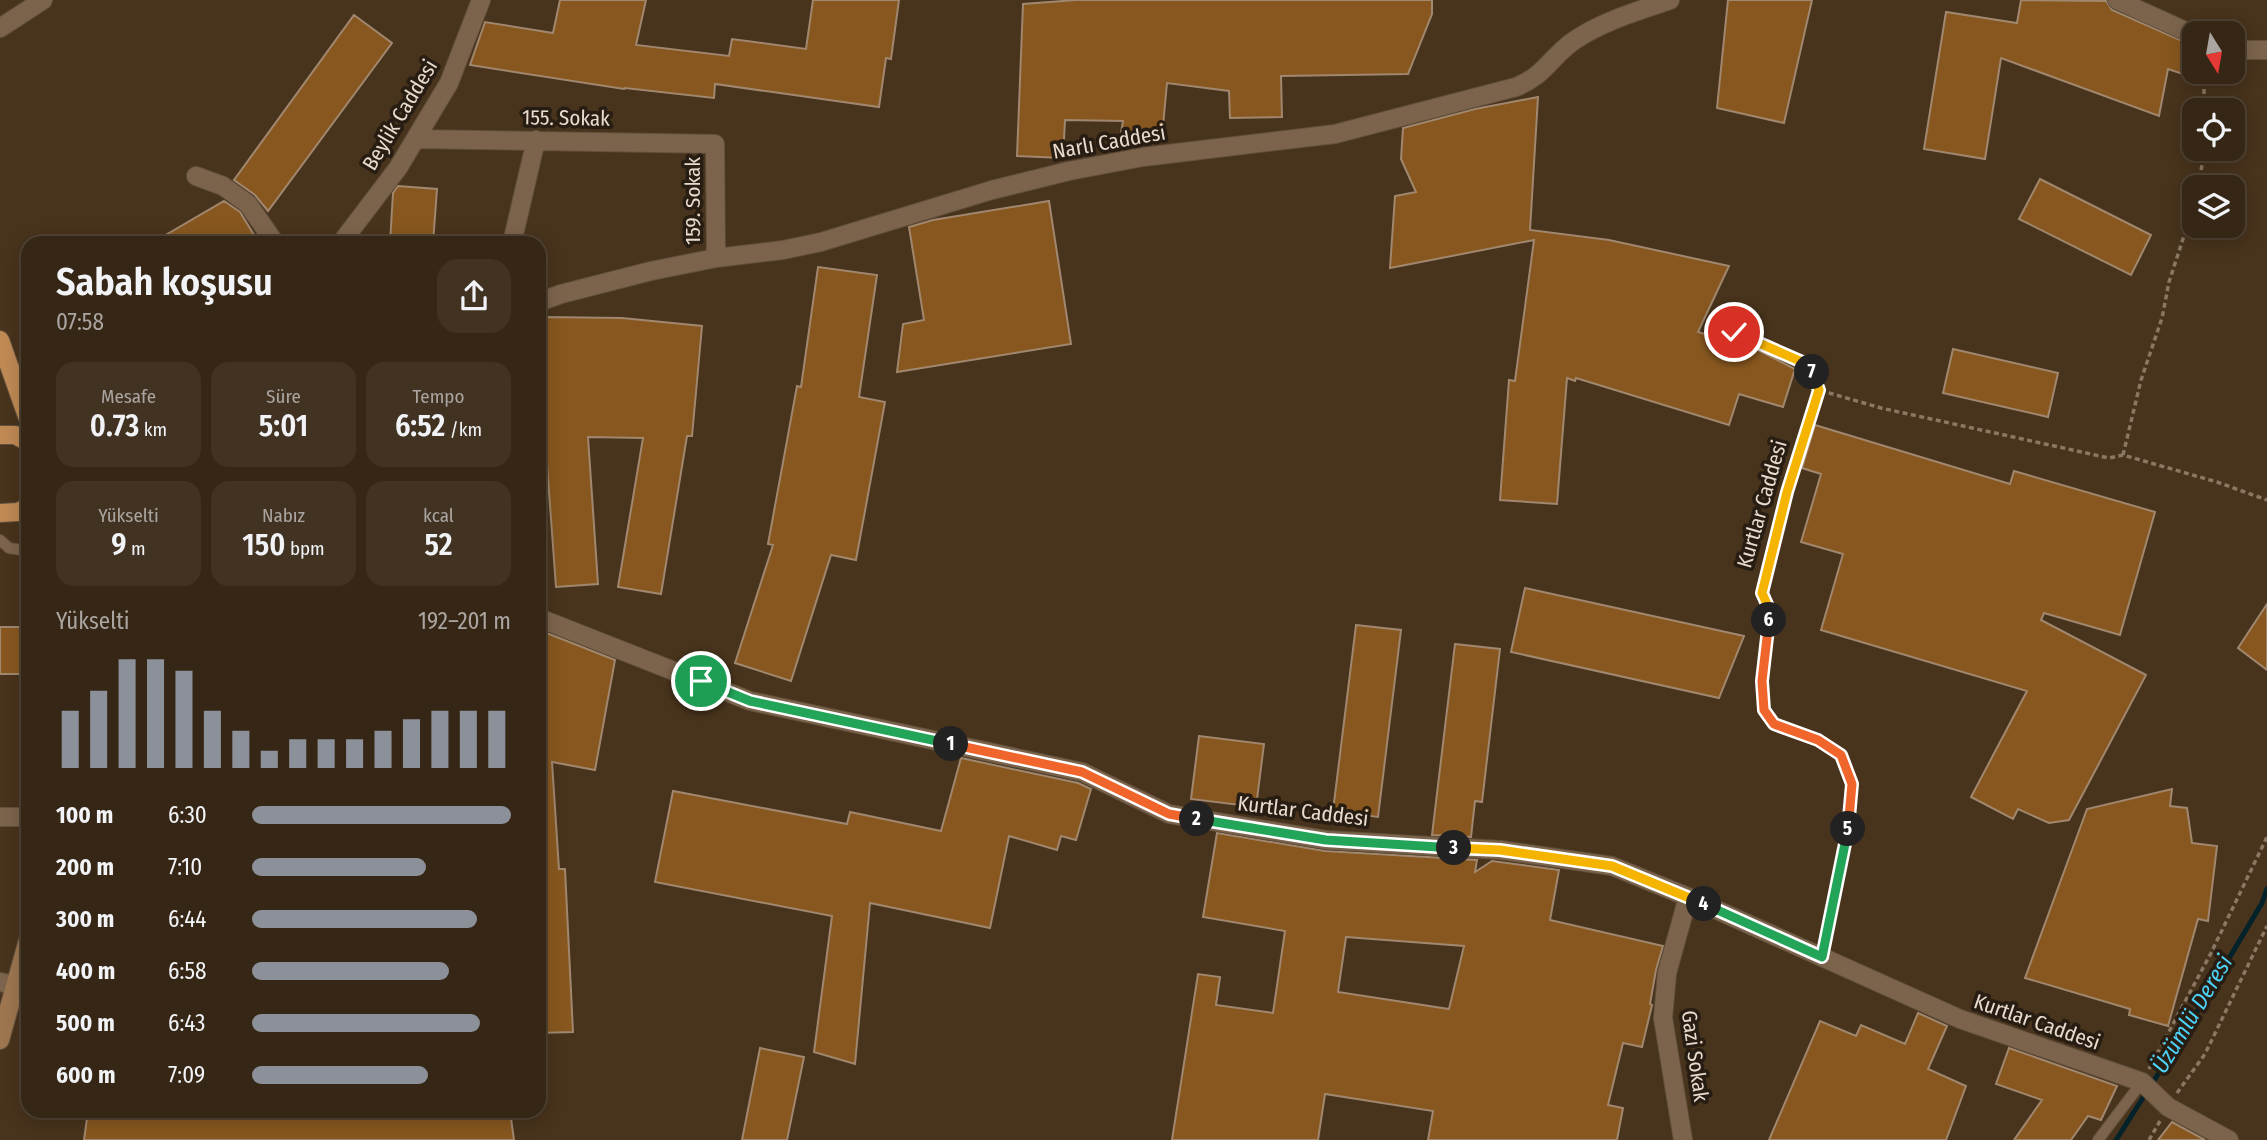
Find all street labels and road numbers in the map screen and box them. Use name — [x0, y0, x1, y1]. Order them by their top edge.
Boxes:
street label: Beylik Caddesi — [357, 55, 443, 175]
street label: 155. Sokak — [522, 104, 610, 132]
street label: Narlı Caddesi — [1051, 119, 1167, 165]
street label: 159. Sokak — [680, 157, 706, 245]
street label: Kurtlar Caddesi — [1731, 437, 1793, 571]
street label: Kurtlar Caddesi — [1236, 790, 1370, 832]
street label: Kurtlar Caddesi — [1970, 988, 2104, 1056]
street label: Gazi Sokak — [1676, 1009, 1714, 1103]

